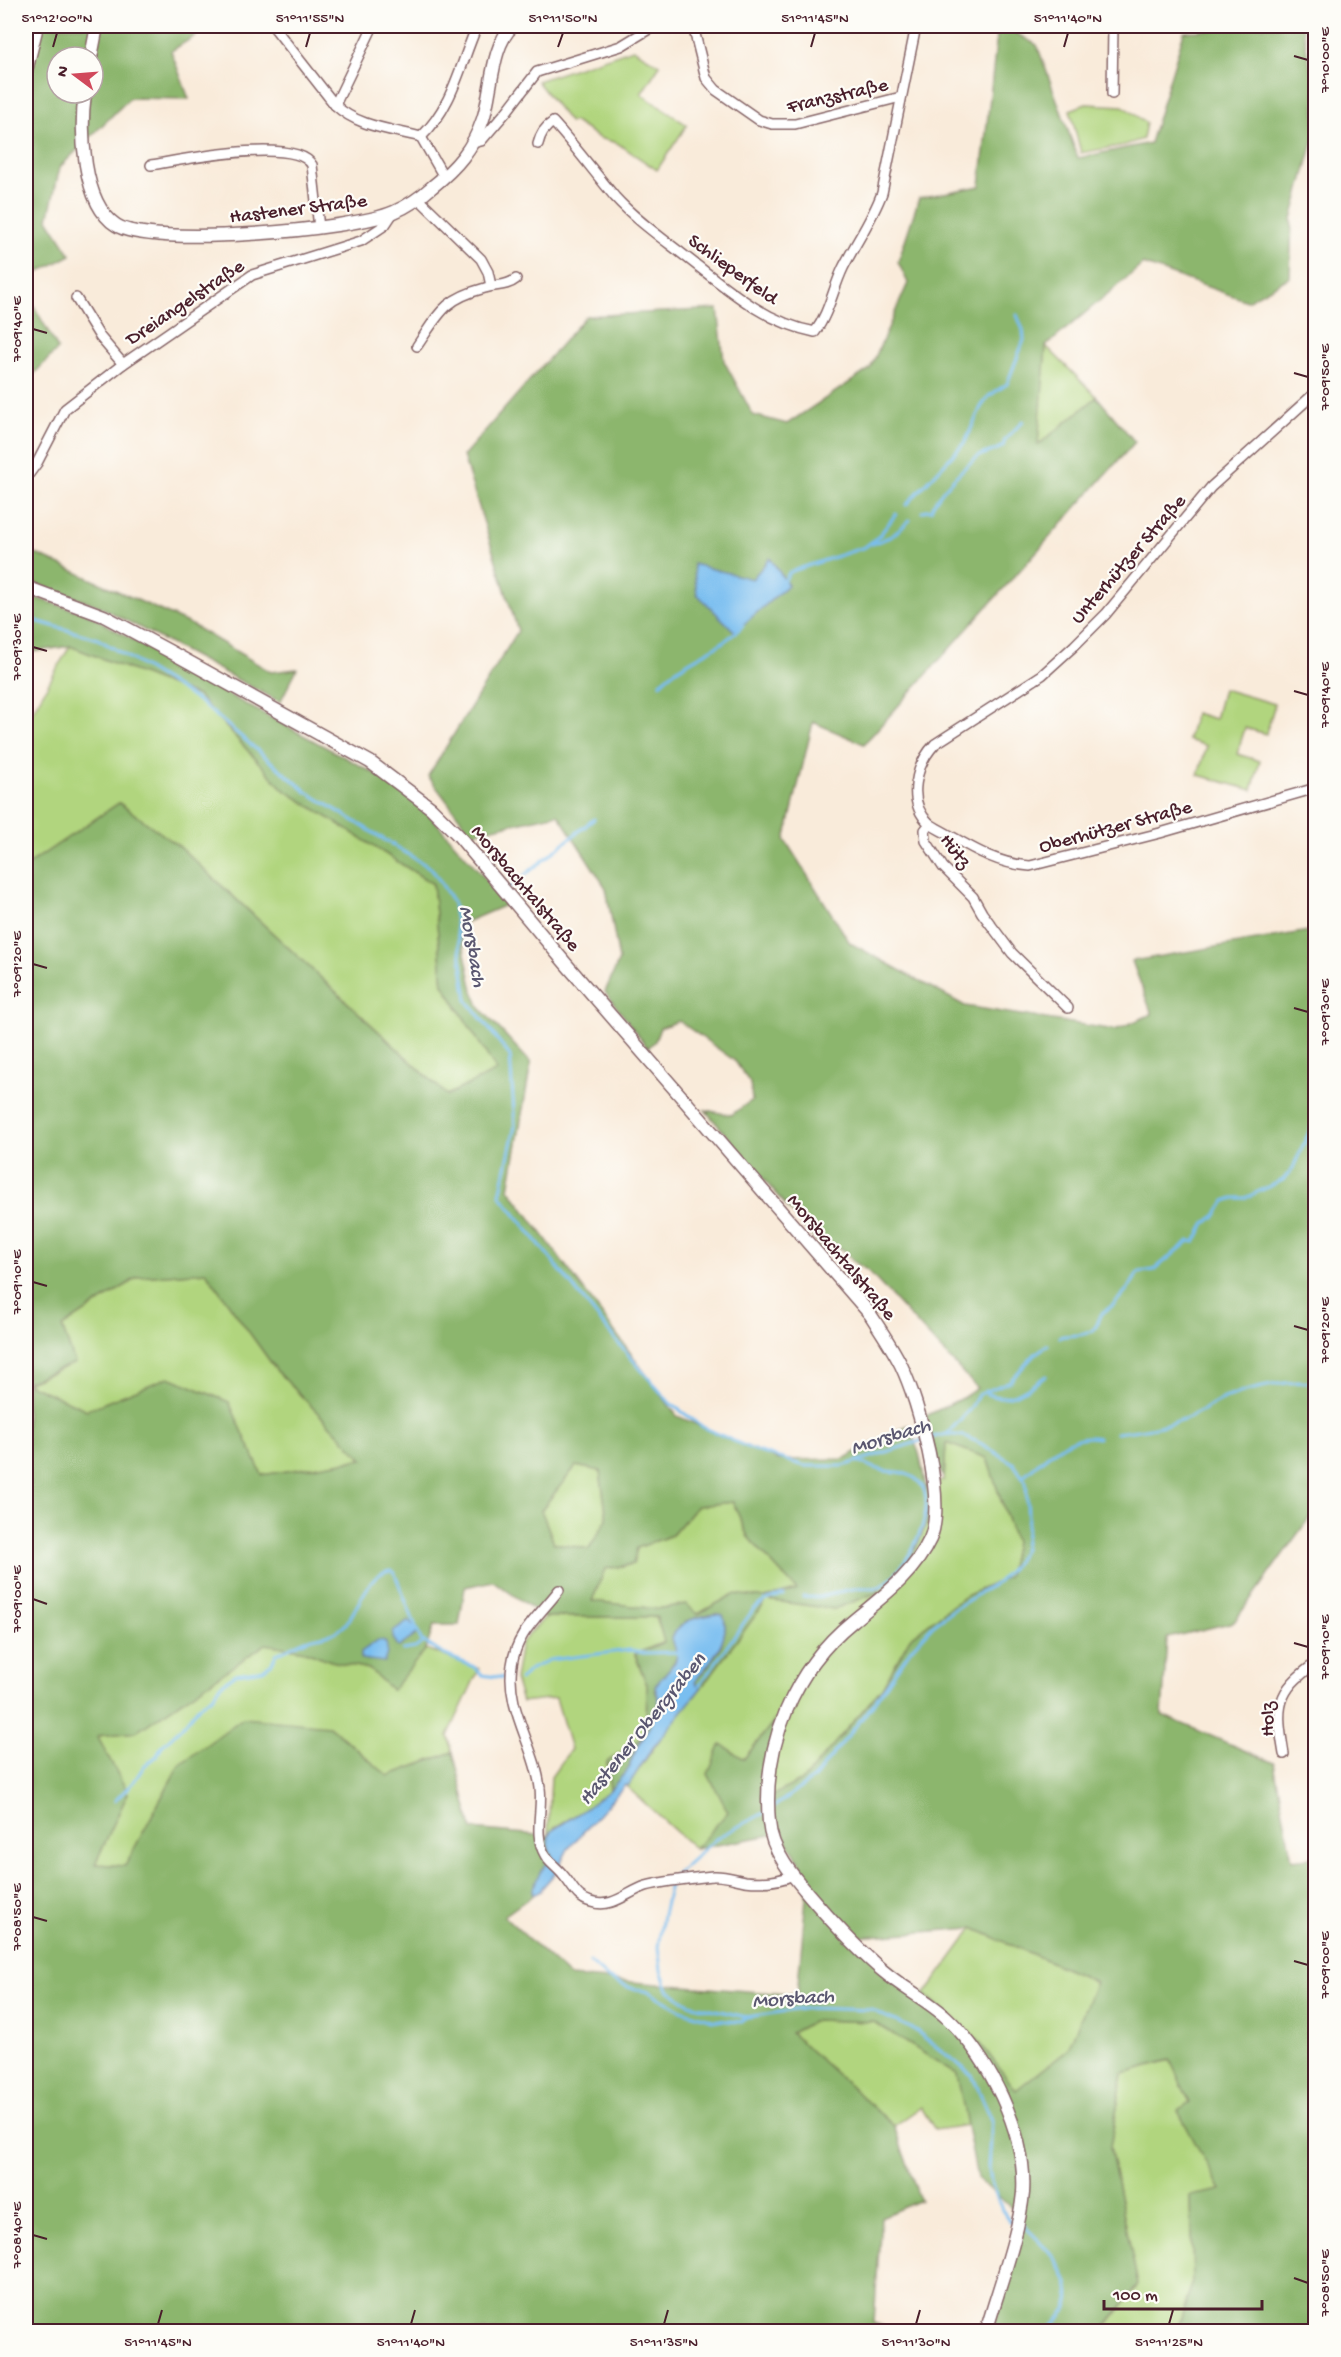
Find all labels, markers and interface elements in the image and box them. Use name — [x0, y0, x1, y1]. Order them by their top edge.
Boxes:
text: 51°12'00"N — [22, 10, 93, 28]
text: 51°11'55"N — [276, 10, 344, 28]
text: 51°11'50"N — [528, 10, 598, 28]
text: 51°11'45"N — [781, 10, 849, 28]
text: 51°11'40"N — [1034, 10, 1102, 28]
text: 7°10'00"E — [1317, 27, 1335, 94]
north arrow — [45, 45, 105, 105]
text: N — [53, 64, 75, 79]
street label: Franzstraße — [784, 74, 891, 120]
street label: Hastener Straße — [228, 191, 369, 230]
street label: Schlieperfeld — [682, 230, 783, 313]
street label: Dreiangelstraße — [121, 255, 250, 353]
text: 7°09'40"E — [9, 296, 27, 363]
text: 7°09'50"E — [1317, 343, 1335, 411]
street label: Unterhützer Straße — [1067, 490, 1193, 630]
text: 7°09'30"E — [9, 613, 27, 681]
text: 7°09'40"E — [1317, 662, 1335, 729]
street label: Oberhützer Straße — [1037, 797, 1196, 860]
street label: Morsbachtalstraße — [467, 819, 587, 955]
street label: Hütz — [934, 830, 975, 875]
water label: Morsbach — [454, 904, 494, 988]
text: 7°09'20"E — [9, 930, 27, 998]
text: 7°09'30"E — [1317, 978, 1335, 1046]
street label: Morsbachtalstraße — [781, 1190, 900, 1327]
text: 7°09'10"E — [9, 1249, 27, 1315]
text: 7°09'20"E — [1317, 1296, 1335, 1364]
water label: Morsbach — [848, 1414, 934, 1462]
text: 7°09'00"E — [9, 1565, 27, 1634]
text: 7°09'10"E — [1317, 1614, 1335, 1680]
water label: Hastener Obergraben — [575, 1648, 714, 1811]
street label: Holz — [1257, 1700, 1282, 1737]
text: 7°08'50"E — [9, 1883, 27, 1952]
text: 7°09'00"E — [1317, 1931, 1335, 2000]
water label: Morsbach — [752, 1985, 836, 2016]
text: 7°08'40"E — [9, 2201, 27, 2269]
text: 7°08'50"E — [1317, 2249, 1335, 2318]
scale bar — [1104, 2273, 1262, 2311]
text: 100 m — [1112, 2286, 1158, 2307]
text: 51°11'45"N — [124, 2334, 192, 2352]
text: 51°11'40"N — [377, 2334, 445, 2352]
text: 51°11'35"N — [630, 2334, 698, 2352]
text: 51°11'30"N — [882, 2334, 951, 2352]
text: 51°11'25"N — [1135, 2334, 1203, 2352]

